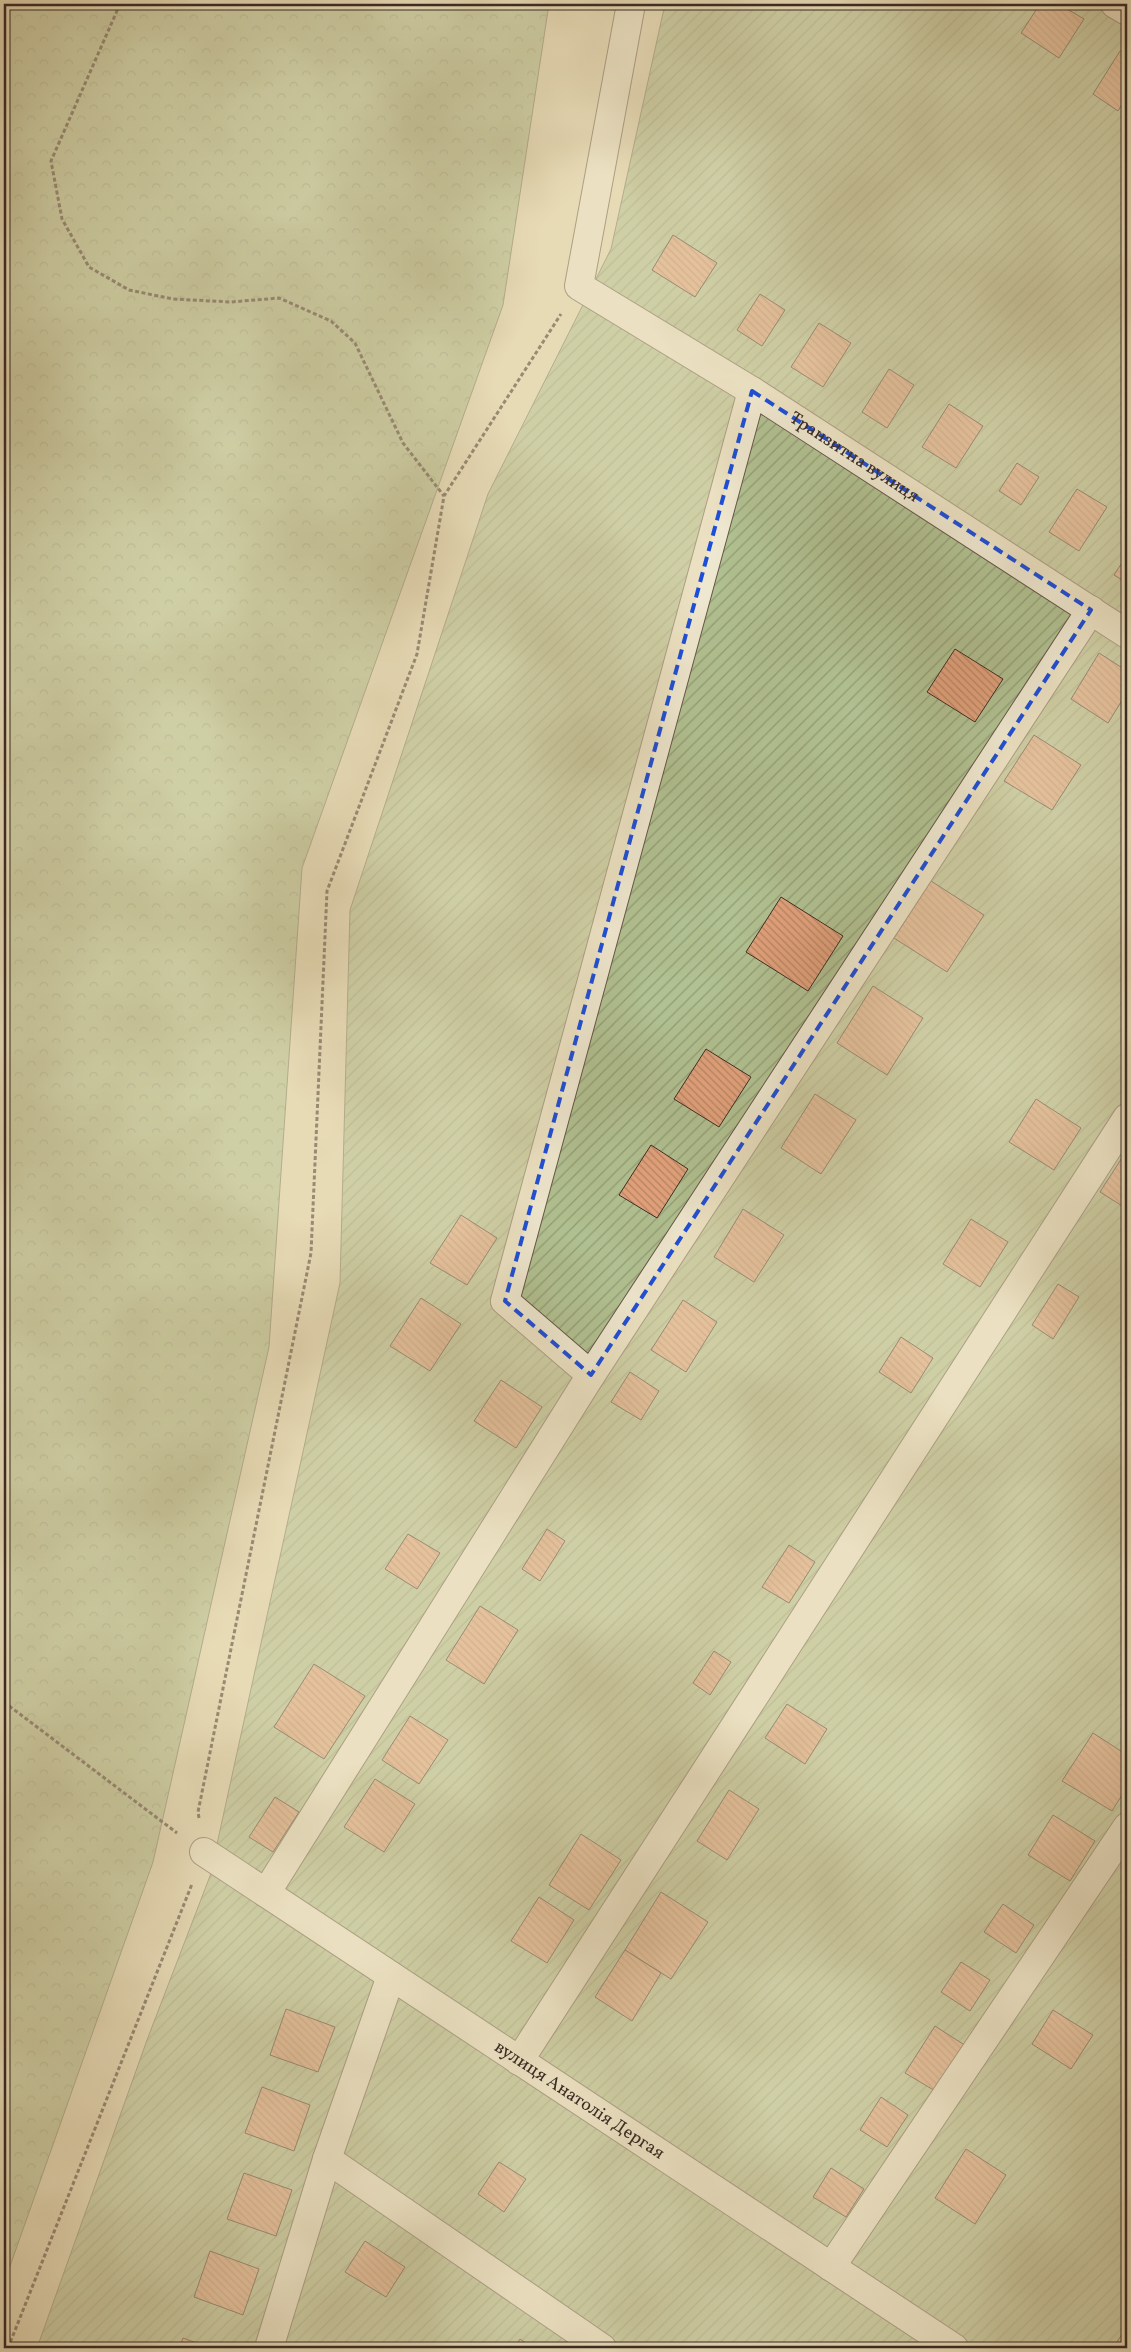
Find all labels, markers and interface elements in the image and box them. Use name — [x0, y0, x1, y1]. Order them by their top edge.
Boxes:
street label: Транзитна вулиця — [784, 406, 924, 509]
street label: вулиця Анатолія Дергая — [489, 2035, 669, 2166]

